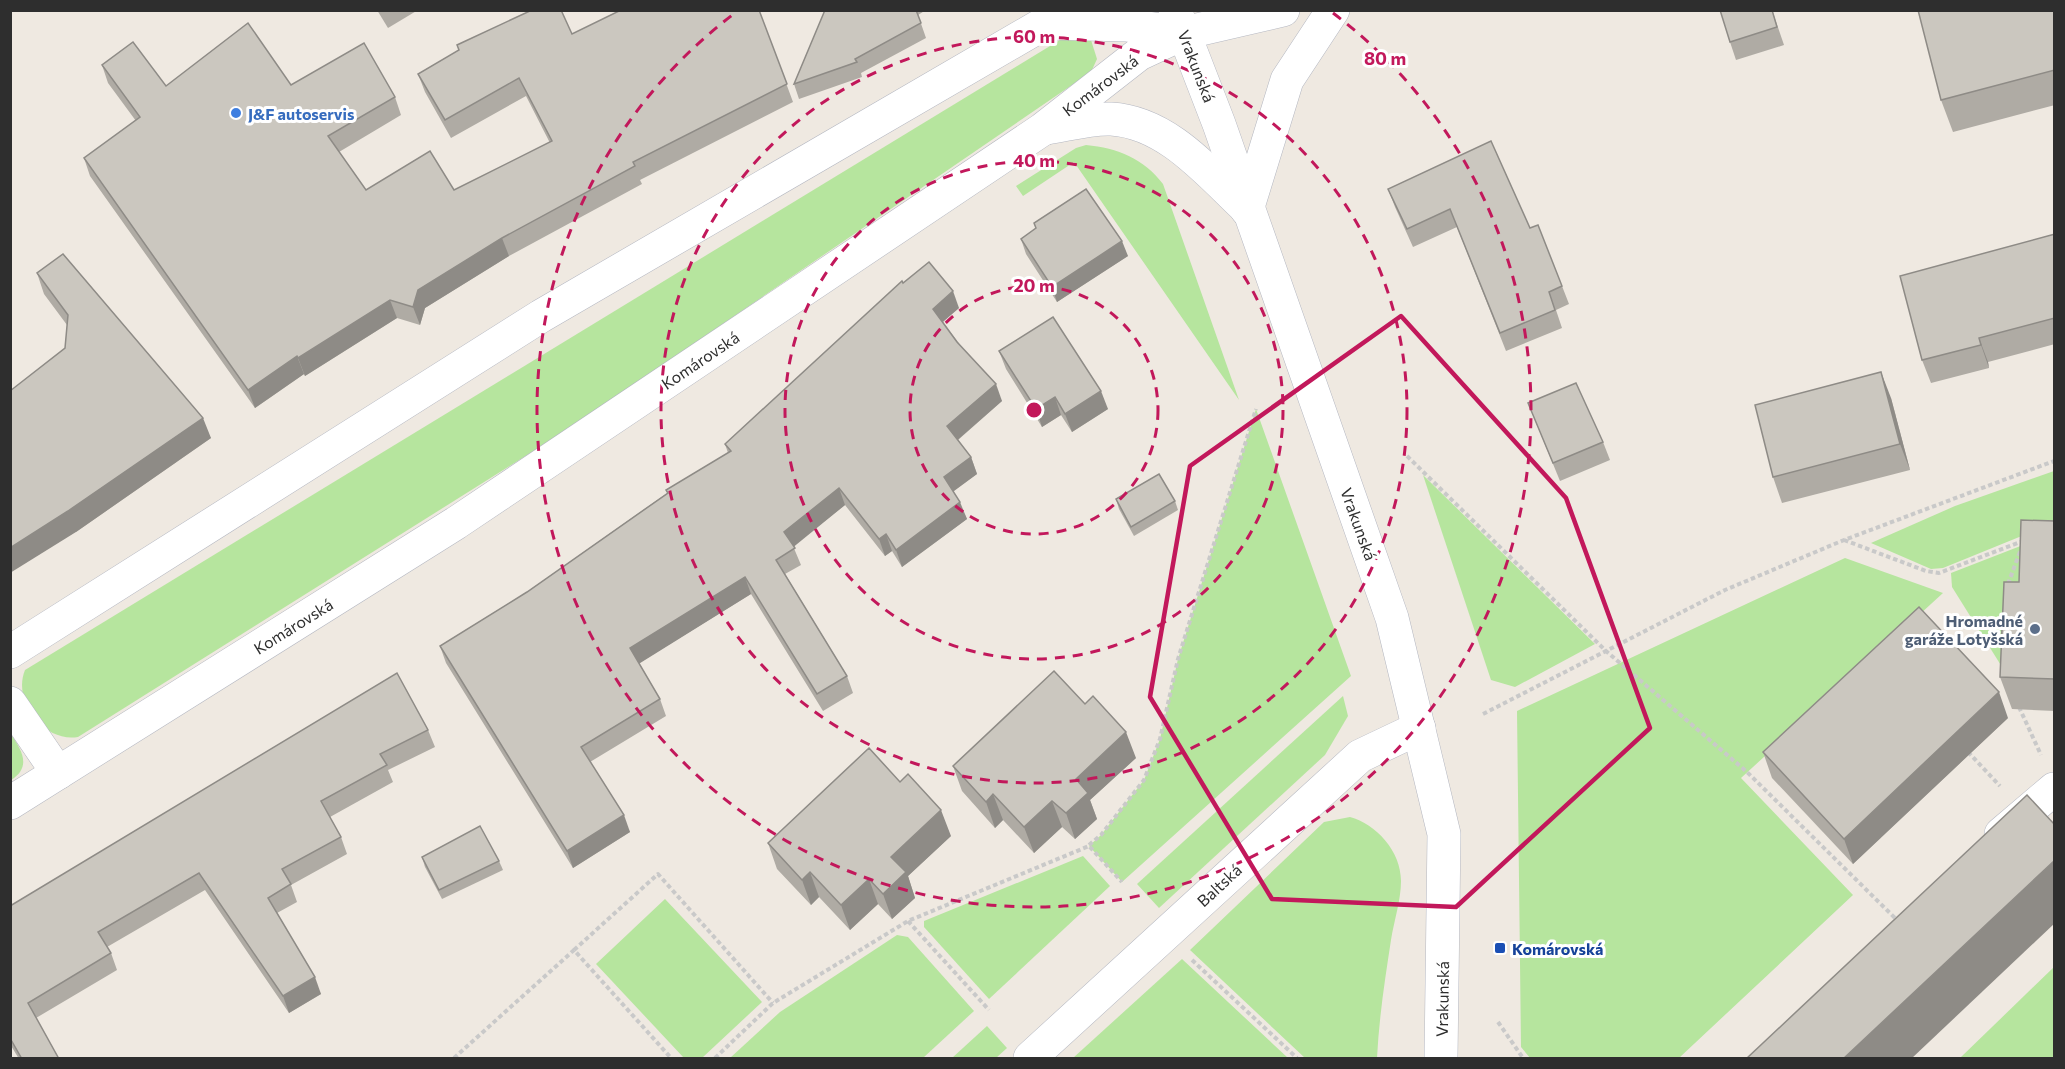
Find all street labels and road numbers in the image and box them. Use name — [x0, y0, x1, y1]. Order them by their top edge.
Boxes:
street label: Vrakunská — [1175, 27, 1219, 105]
street label: Komárovská — [1058, 50, 1142, 120]
street label: Komárovská — [657, 327, 743, 393]
street label: Vrakunská — [1337, 485, 1381, 563]
street label: Komárovská — [250, 594, 336, 658]
street label: Baltská — [1193, 860, 1245, 910]
street label: Vrakunská — [1432, 961, 1452, 1037]

